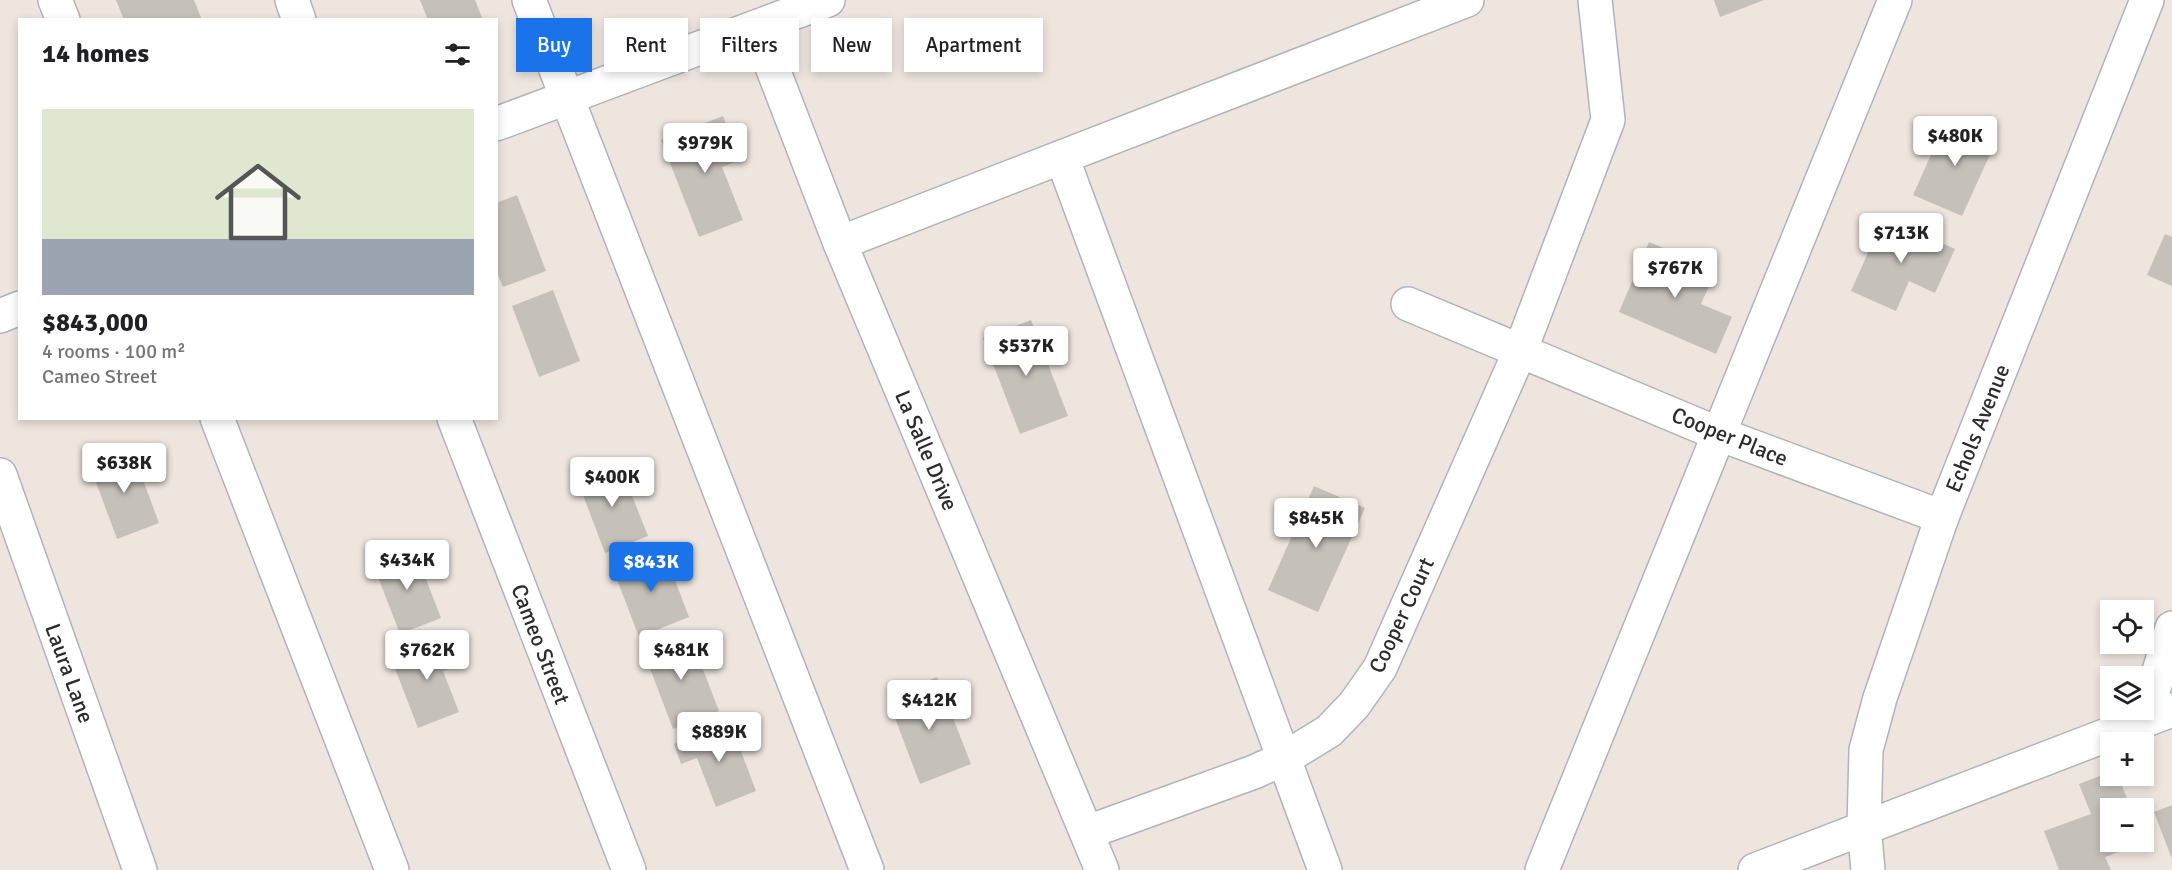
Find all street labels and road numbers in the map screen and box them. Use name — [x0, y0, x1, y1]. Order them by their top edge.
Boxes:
street label: Echols Avenue — [1940, 360, 2015, 496]
street label: La Salle Drive — [889, 386, 964, 514]
street label: Cooper Place — [1668, 401, 1792, 472]
street label: Cooper Court — [1363, 553, 1440, 677]
street label: Cameo Street — [505, 580, 576, 708]
street label: Laura Lane — [39, 620, 100, 727]

